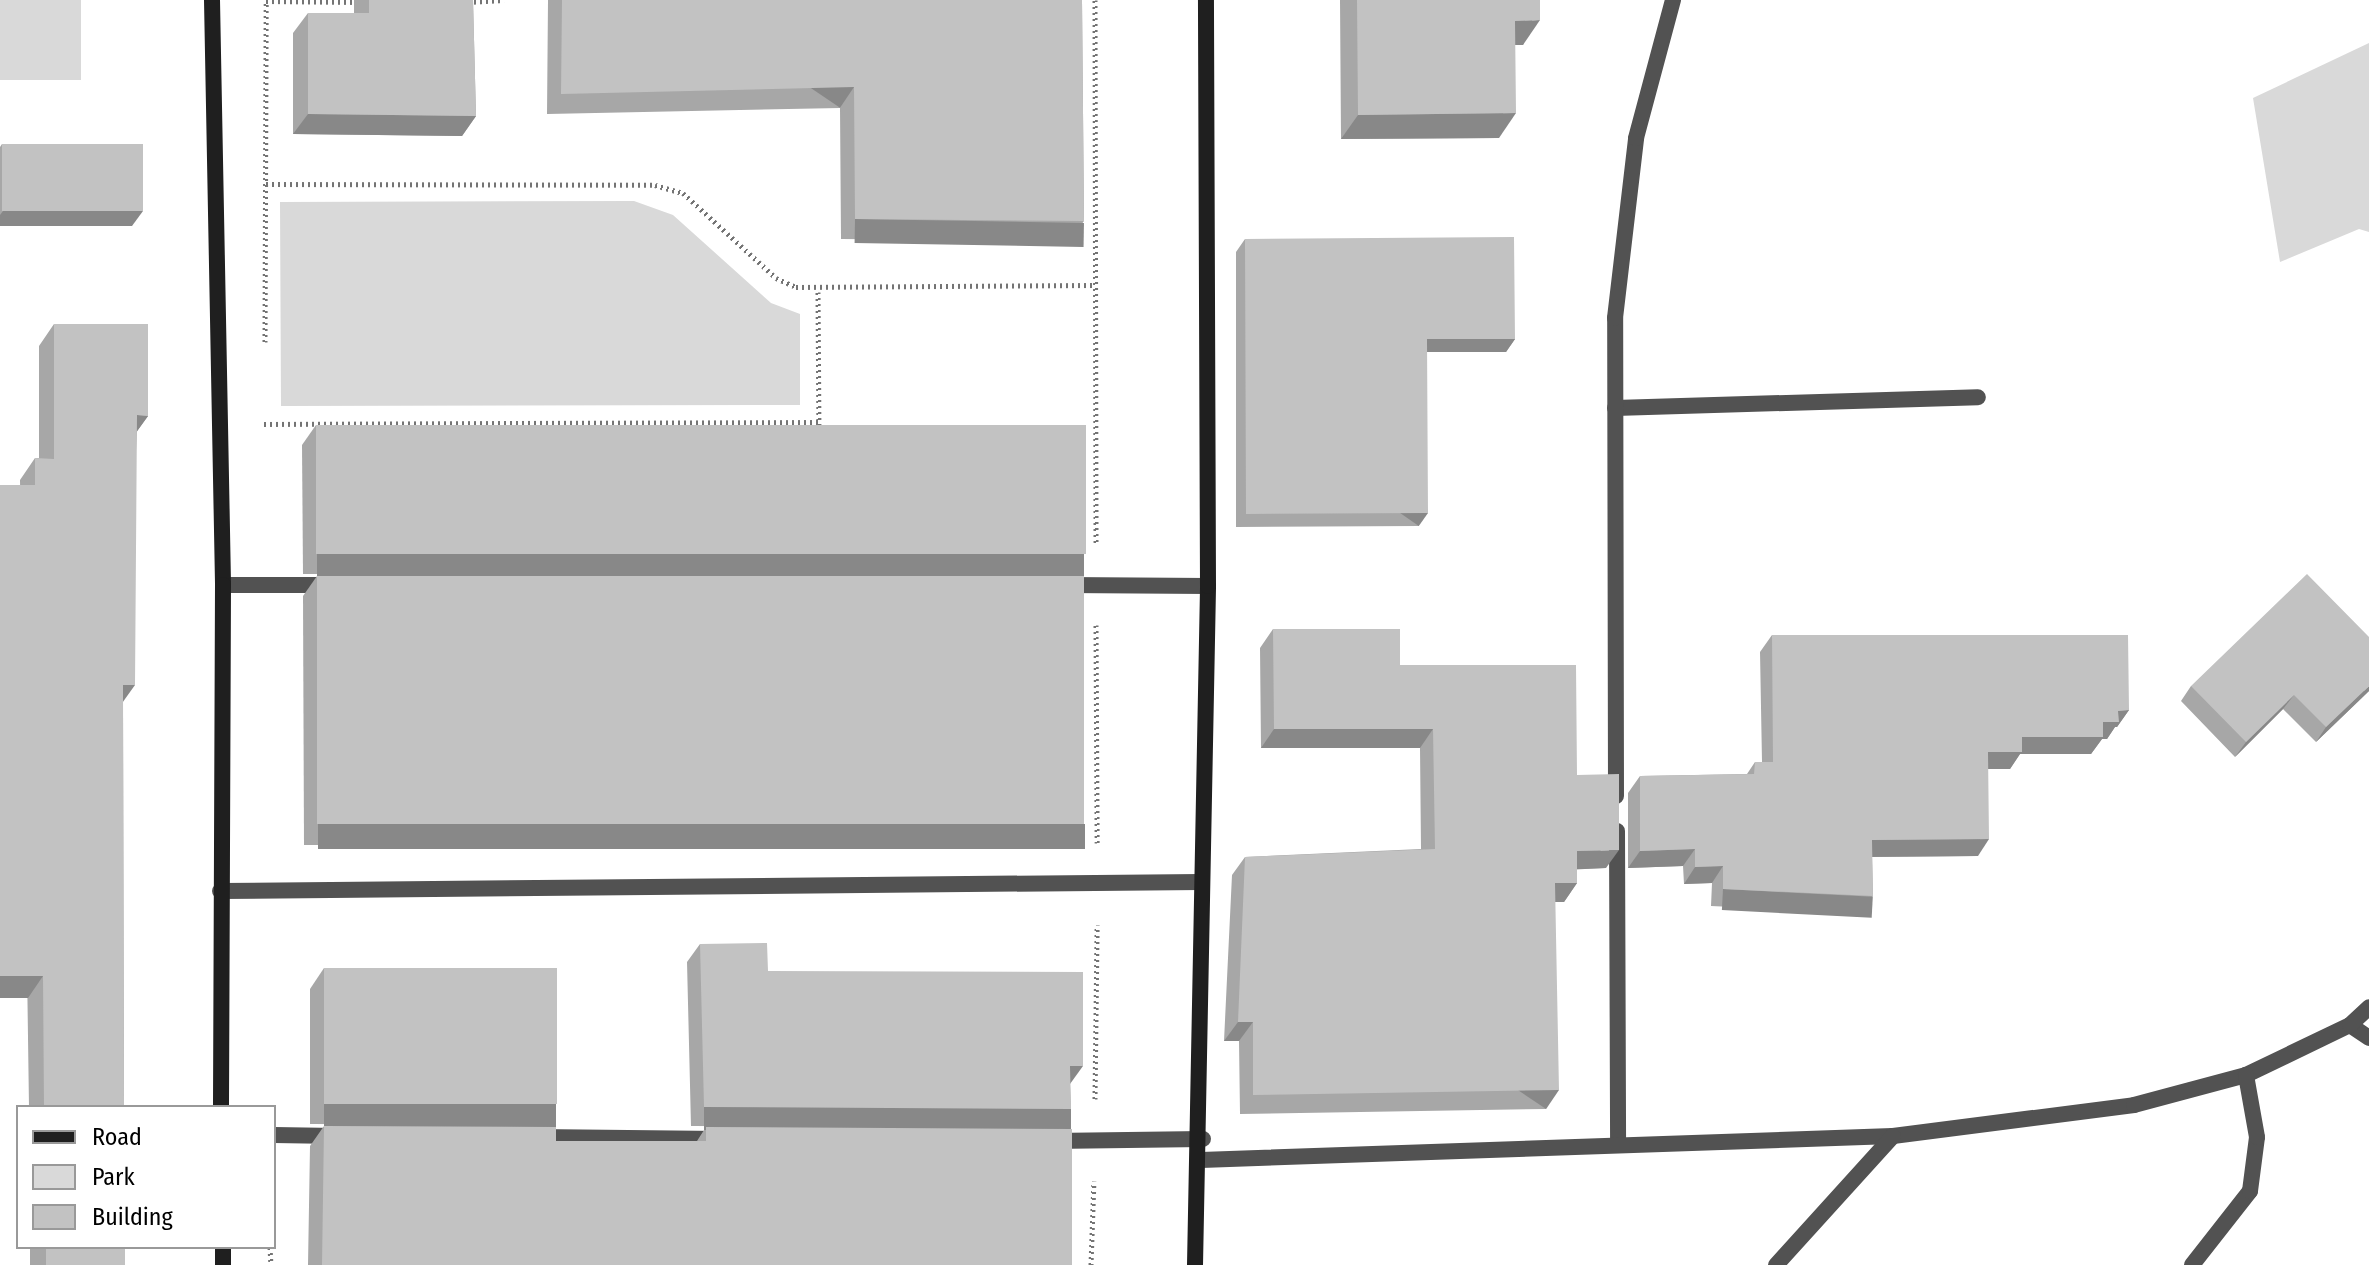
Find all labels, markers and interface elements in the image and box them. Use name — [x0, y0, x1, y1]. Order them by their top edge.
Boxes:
legend — [16, 1105, 276, 1249]
text: Road — [92, 1123, 142, 1151]
text: Park — [92, 1163, 135, 1191]
text: Building — [92, 1203, 173, 1231]

